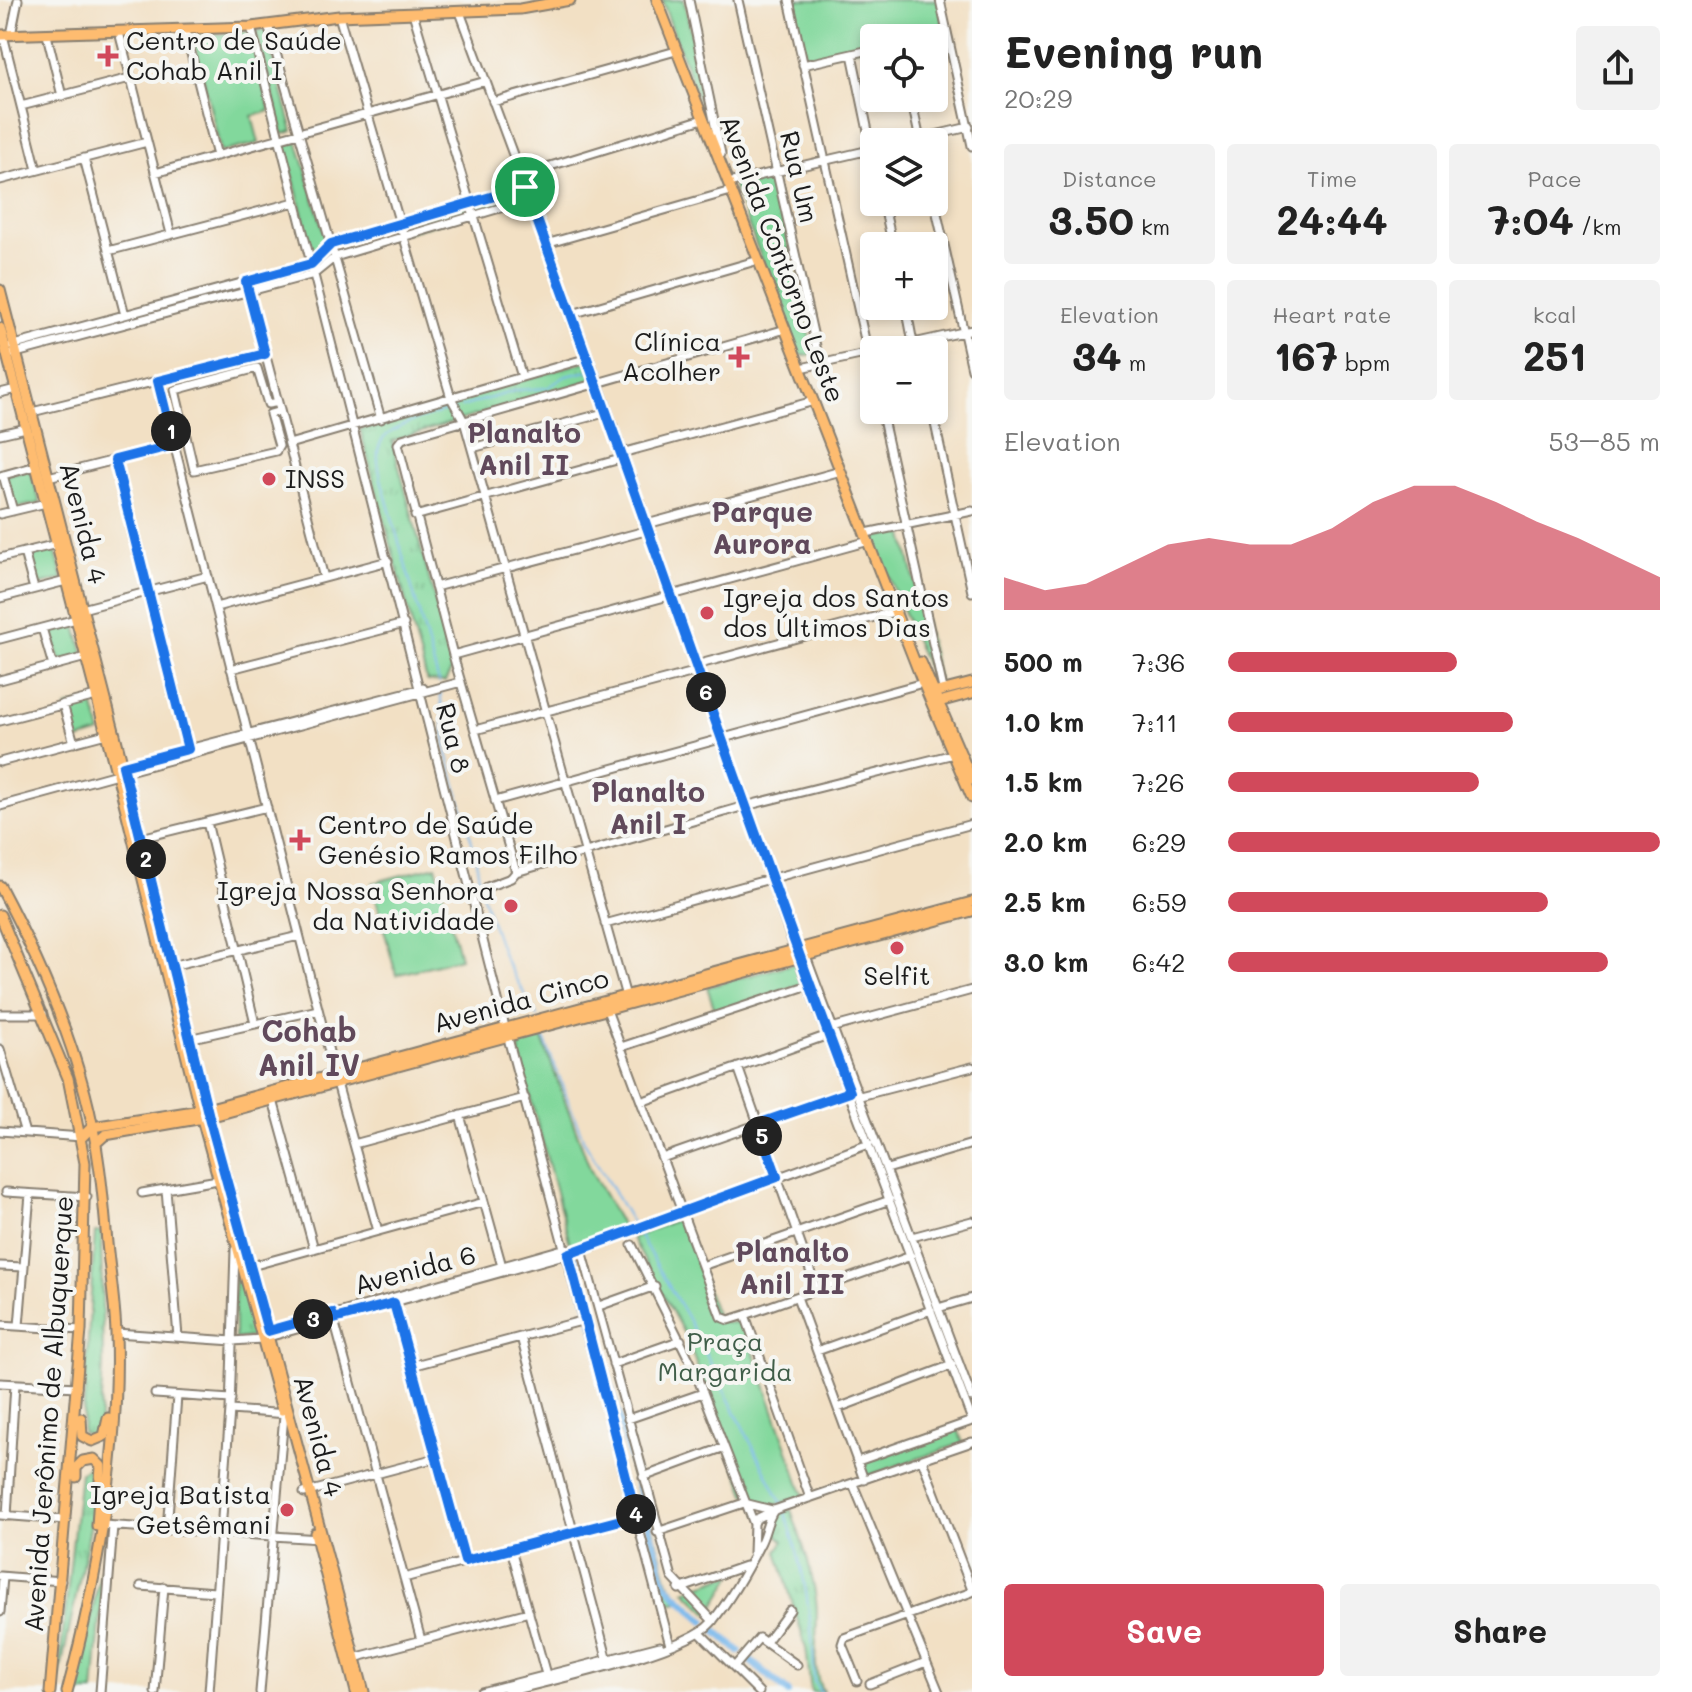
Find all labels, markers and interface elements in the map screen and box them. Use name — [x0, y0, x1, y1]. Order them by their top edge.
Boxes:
text: Evening run — [1004, 22, 1263, 79]
place label: Centro de Saúde Cohab Anil I — [126, 23, 342, 87]
map controls — [860, 24, 948, 424]
button: locate — [860, 24, 948, 112]
button: share — [1576, 26, 1660, 110]
marker: Centro de Saúde Cohab Anil I — [97, 45, 119, 67]
text: 20:29 — [1004, 81, 1072, 115]
street label: Avenida Contorno Leste — [712, 110, 853, 407]
street label: Rua Um — [773, 127, 827, 226]
button: layers — [860, 128, 948, 216]
pin — [491, 153, 559, 221]
text: Distance — [1062, 164, 1157, 193]
text: Time — [1307, 164, 1357, 193]
text: Pace — [1528, 164, 1582, 193]
icon: arrive — [503, 165, 547, 209]
text: 3.50 — [1048, 193, 1134, 245]
text: 24:44 — [1276, 193, 1388, 245]
text: 7:04 — [1488, 193, 1574, 245]
text: km — [1134, 212, 1170, 241]
text: /km — [1574, 212, 1622, 241]
button: + — [860, 232, 948, 320]
text: Elevation — [1060, 300, 1159, 329]
text: Heart rate — [1273, 300, 1391, 329]
text: kcal — [1533, 300, 1577, 329]
place label: Clínica Acolher — [622, 324, 721, 388]
text: 34 — [1072, 329, 1122, 381]
text: 167 — [1274, 329, 1338, 381]
text: 251 — [1523, 329, 1586, 381]
button: − — [860, 336, 948, 424]
marker: Clínica Acolher — [728, 346, 750, 368]
text: m — [1122, 348, 1146, 377]
text: bpm — [1338, 348, 1390, 377]
pin: 1 — [151, 411, 191, 451]
district label: Planalto Anil II — [467, 414, 581, 482]
text: 1 — [166, 416, 176, 445]
text: Elevation — [1004, 424, 1121, 458]
text: 53–85 m — [1548, 424, 1660, 458]
street label: Avenida 4 — [52, 459, 115, 587]
place label: INSS — [285, 461, 345, 495]
marker: INSS — [260, 470, 278, 488]
district label: Parque Aurora — [711, 493, 813, 561]
place label: Igreja dos Santos dos Últimos Dias — [723, 580, 949, 644]
marker: Igreja dos Santos dos Últimos Dias — [698, 604, 716, 622]
text: 500 m — [1004, 645, 1083, 679]
text: 7:36 — [1132, 645, 1185, 679]
pin: 6 — [686, 672, 726, 712]
text: 6 — [699, 677, 713, 706]
street label: Rua 8 — [429, 699, 479, 776]
text: 1.0 km — [1004, 705, 1084, 739]
text: 7:11 — [1132, 705, 1178, 739]
text: 1.5 km — [1004, 765, 1083, 799]
text: 7:26 — [1132, 765, 1185, 799]
district label: Planalto Anil I — [591, 773, 705, 841]
place label: Centro de Saúde Genésio Ramos Filho — [318, 807, 578, 871]
text: 2.0 km — [1004, 825, 1087, 859]
text: 6:29 — [1132, 825, 1186, 859]
marker: Centro de Saúde Genésio Ramos Filho — [289, 829, 311, 851]
pin: 2 — [126, 839, 166, 879]
text: 2 — [140, 844, 152, 873]
place label: Igreja Nossa Senhora da Natividade — [217, 873, 495, 937]
text: 2.5 km — [1004, 885, 1086, 919]
text: 6:59 — [1132, 885, 1186, 919]
marker: Igreja Nossa Senhora da Natividade — [502, 897, 520, 915]
marker: Selfit — [888, 939, 906, 957]
text: 3.0 km — [1004, 945, 1088, 979]
text: 6:42 — [1132, 945, 1186, 979]
place label: Selfit — [864, 958, 930, 992]
street label: Avenida Cinco — [429, 960, 612, 1040]
district label: Cohab Anil IV — [258, 1010, 360, 1084]
pin: 5 — [742, 1116, 782, 1156]
text: 5 — [756, 1121, 768, 1150]
street label: Avenida Jerônimo de Albuquerque — [16, 1195, 80, 1633]
district label: Planalto Anil III — [735, 1233, 849, 1301]
street label: Avenida 6 — [350, 1237, 479, 1302]
pin: 3 — [293, 1299, 333, 1339]
text: 3 — [306, 1304, 320, 1333]
park label: Praça Margarida — [658, 1324, 792, 1388]
street label: Avenida 4 — [287, 1372, 351, 1500]
place label: Igreja Batista Getsêmani — [90, 1477, 271, 1541]
pin: 4 — [616, 1494, 656, 1534]
text: 4 — [629, 1499, 643, 1528]
marker: Igreja Batista Getsêmani — [278, 1501, 296, 1519]
button: Save — [1004, 1584, 1324, 1676]
button: Share — [1340, 1584, 1660, 1676]

